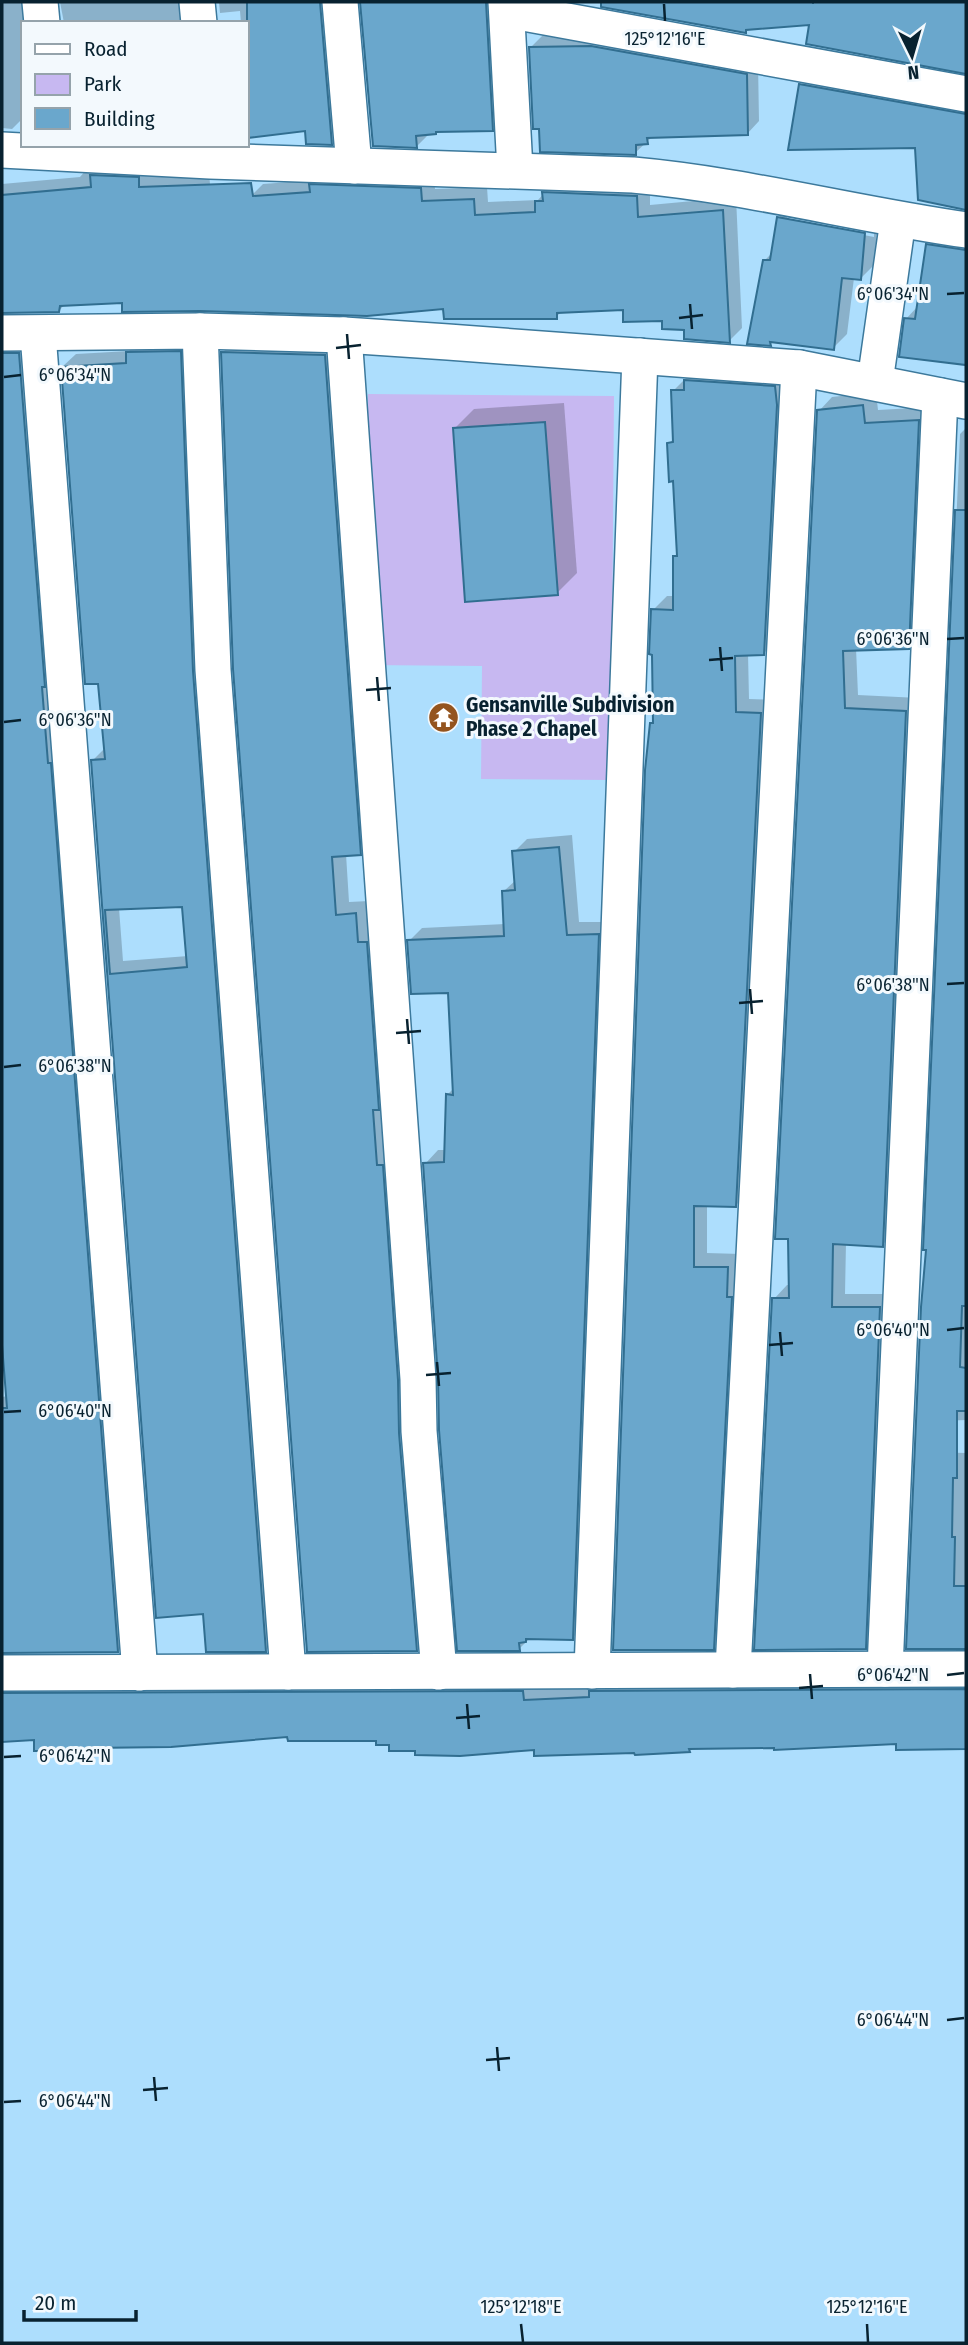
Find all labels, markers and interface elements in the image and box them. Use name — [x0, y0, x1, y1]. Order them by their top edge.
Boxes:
legend — [21, 21, 248, 147]
north arrow — [877, 21, 947, 91]
text: 125°12'16"E — [625, 28, 705, 50]
text: Road — [84, 36, 128, 62]
text: N — [907, 60, 920, 84]
text: Park — [84, 71, 122, 97]
text: Building — [84, 106, 155, 132]
text: 6°06'34"N — [857, 283, 929, 305]
text: 6°06'34"N — [39, 364, 111, 386]
text: 6°06'36"N — [856, 628, 930, 650]
place label: Gensanville Subdivision Phase 2 Chapel — [466, 692, 674, 742]
temple icon: Gensanville Subdivision Phase 2 Chapel — [426, 700, 460, 734]
text: 6°06'36"N — [38, 709, 112, 731]
text: 6°06'38"N — [856, 974, 930, 996]
text: 6°06'38"N — [38, 1055, 112, 1077]
text: 6°06'40"N — [856, 1319, 930, 1341]
text: 6°06'40"N — [38, 1400, 112, 1422]
text: 6°06'42"N — [857, 1664, 929, 1686]
text: 6°06'42"N — [39, 1745, 111, 1767]
text: 6°06'44"N — [857, 2009, 929, 2031]
text: 6°06'44"N — [39, 2090, 111, 2112]
scale bar — [24, 2278, 136, 2322]
text: 20 m — [35, 2290, 76, 2316]
text: 125°12'18"E — [480, 2296, 562, 2318]
text: 125°12'16"E — [827, 2296, 907, 2318]

